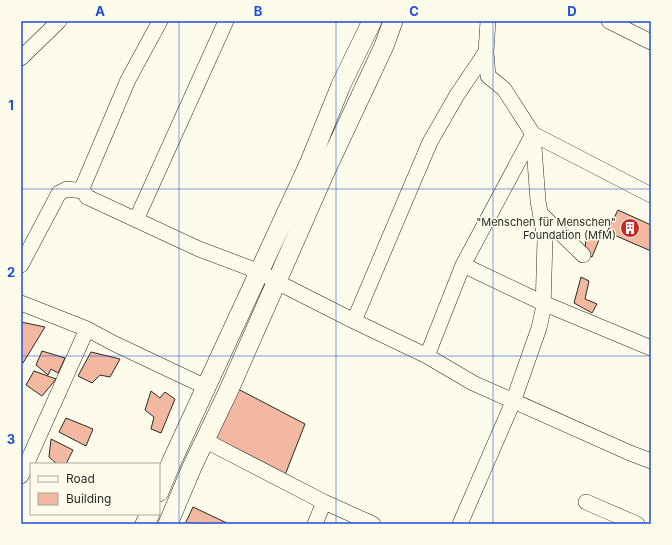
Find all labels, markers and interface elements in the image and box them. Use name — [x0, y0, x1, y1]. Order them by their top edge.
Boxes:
text: A — [95, 3, 105, 19]
text: B — [254, 3, 263, 19]
text: C — [409, 3, 419, 19]
text: D — [567, 3, 577, 19]
text: 1 — [8, 97, 14, 113]
place label: "Menschen für Menschen" Foundation (MfM) — [476, 215, 616, 242]
building icon: "Menschen für Menschen" Foundation (MfM) — [619, 217, 641, 239]
text: 2 — [7, 264, 15, 280]
text: 3 — [7, 431, 15, 447]
legend — [30, 463, 160, 515]
text: Road — [66, 471, 95, 486]
text: Building — [66, 491, 111, 506]

